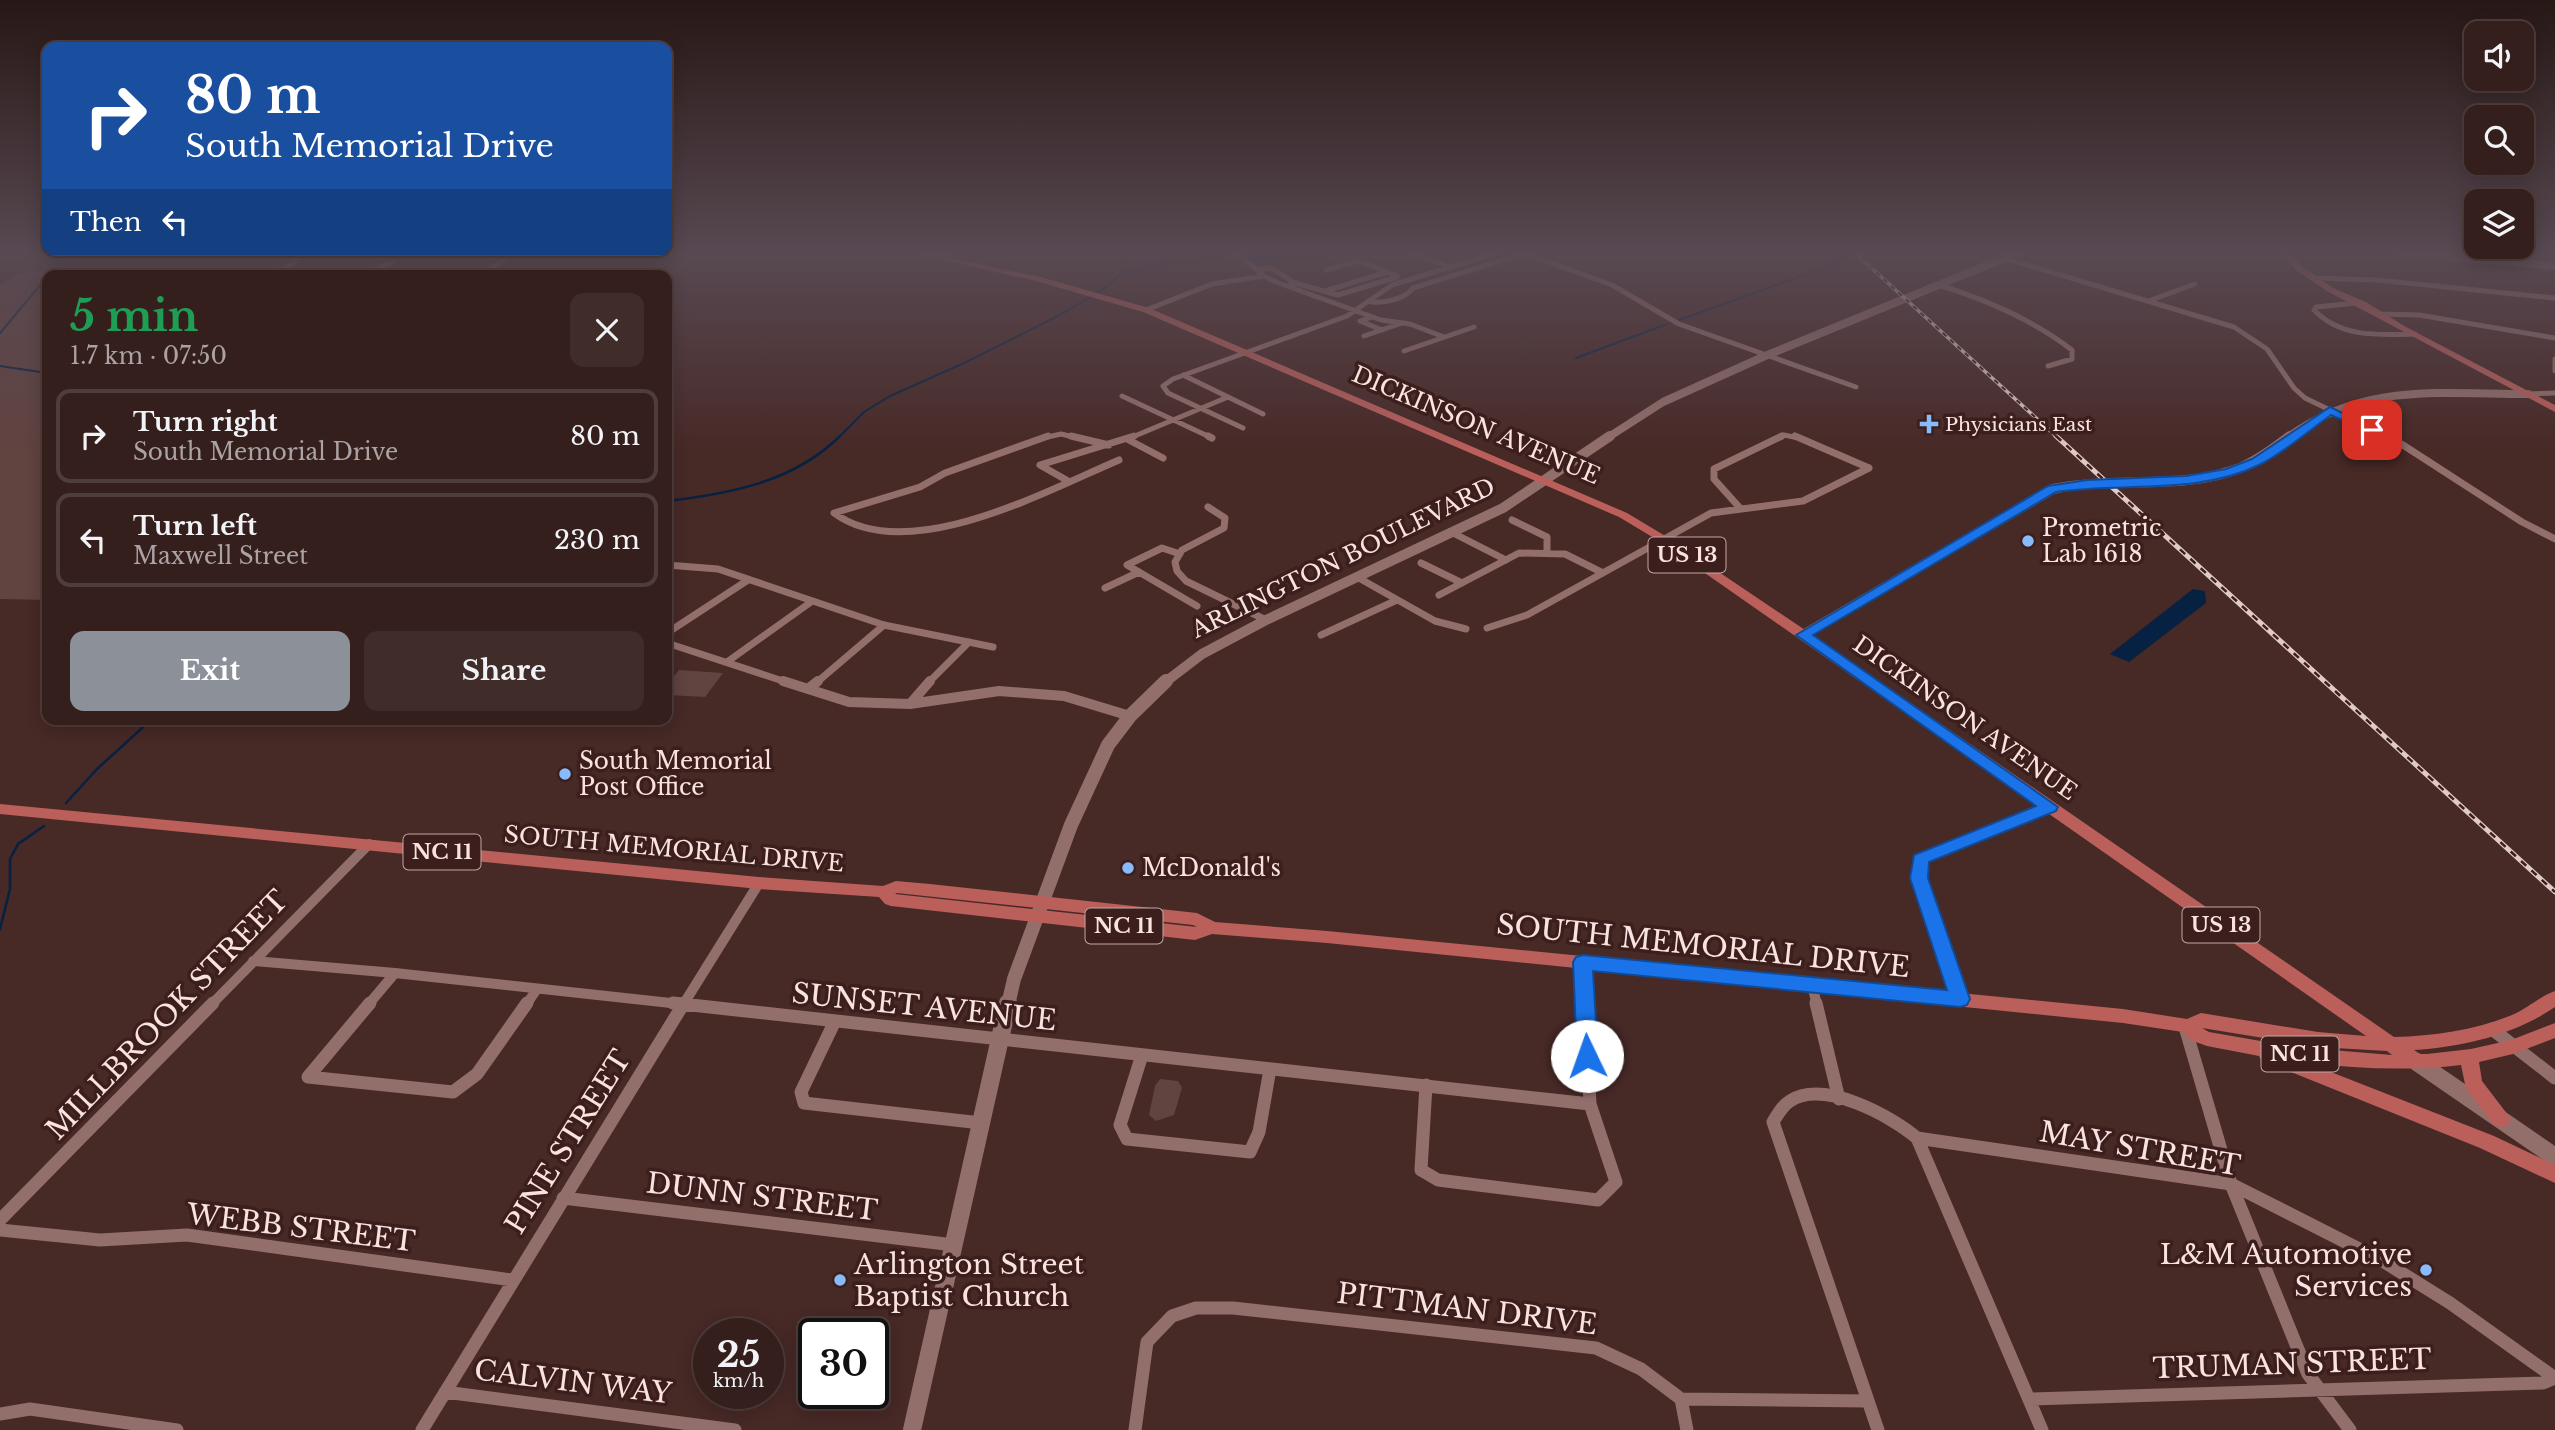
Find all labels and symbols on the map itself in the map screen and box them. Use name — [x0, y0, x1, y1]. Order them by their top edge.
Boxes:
street label: DICKINSON AVENUE — [1348, 360, 1604, 490]
pin — [2342, 400, 2402, 460]
place label: Physicians East — [1945, 413, 2093, 436]
marker: Physicians East — [1919, 414, 1939, 434]
street label: ARLINGTON BOULEVARD — [1186, 472, 1499, 644]
place label: Prometric Lab 1618 — [2042, 514, 2161, 568]
marker: Prometric Lab 1618 — [2020, 533, 2036, 549]
road number: US 13 — [1648, 538, 1726, 572]
street label: DICKINSON AVENUE — [1848, 630, 2082, 806]
place label: South Memorial Post Office — [579, 747, 772, 801]
marker: South Memorial Post Office — [557, 766, 573, 782]
street label: SOUTH MEMORIAL DRIVE — [503, 820, 845, 878]
road number: NC 11 — [404, 834, 480, 870]
place label: McDonald's — [1142, 854, 1281, 882]
marker: McDonald's — [1120, 860, 1136, 876]
street label: MILLBROOK STREET — [39, 883, 296, 1147]
street label: SOUTH MEMORIAL DRIVE — [1495, 907, 1911, 985]
road number: NC 11 — [1086, 908, 1162, 944]
road number: US 13 — [2182, 908, 2260, 942]
street label: SUNSET AVENUE — [790, 976, 1058, 1038]
position arrow — [1550, 1019, 1624, 1093]
road number: NC 11 — [2262, 1036, 2338, 1072]
street label: PINE STREET — [498, 1043, 639, 1240]
street label: MAY STREET — [2037, 1114, 2244, 1184]
street label: DUNN STREET — [644, 1165, 880, 1229]
street label: WEBB STREET — [184, 1197, 418, 1259]
place label: L&M Automotive Services — [2160, 1237, 2412, 1304]
place label: Arlington Street Baptist Church — [853, 1247, 1085, 1314]
marker: L&M Automotive Services — [2418, 1262, 2434, 1278]
marker: Arlington Street Baptist Church — [832, 1272, 848, 1288]
street label: PITTMAN DRIVE — [1335, 1276, 1599, 1342]
speed limit sign: 30 — [798, 1318, 889, 1409]
street label: TRUMAN STREET — [2152, 1342, 2433, 1386]
street label: CALVIN WAY — [472, 1353, 674, 1412]

